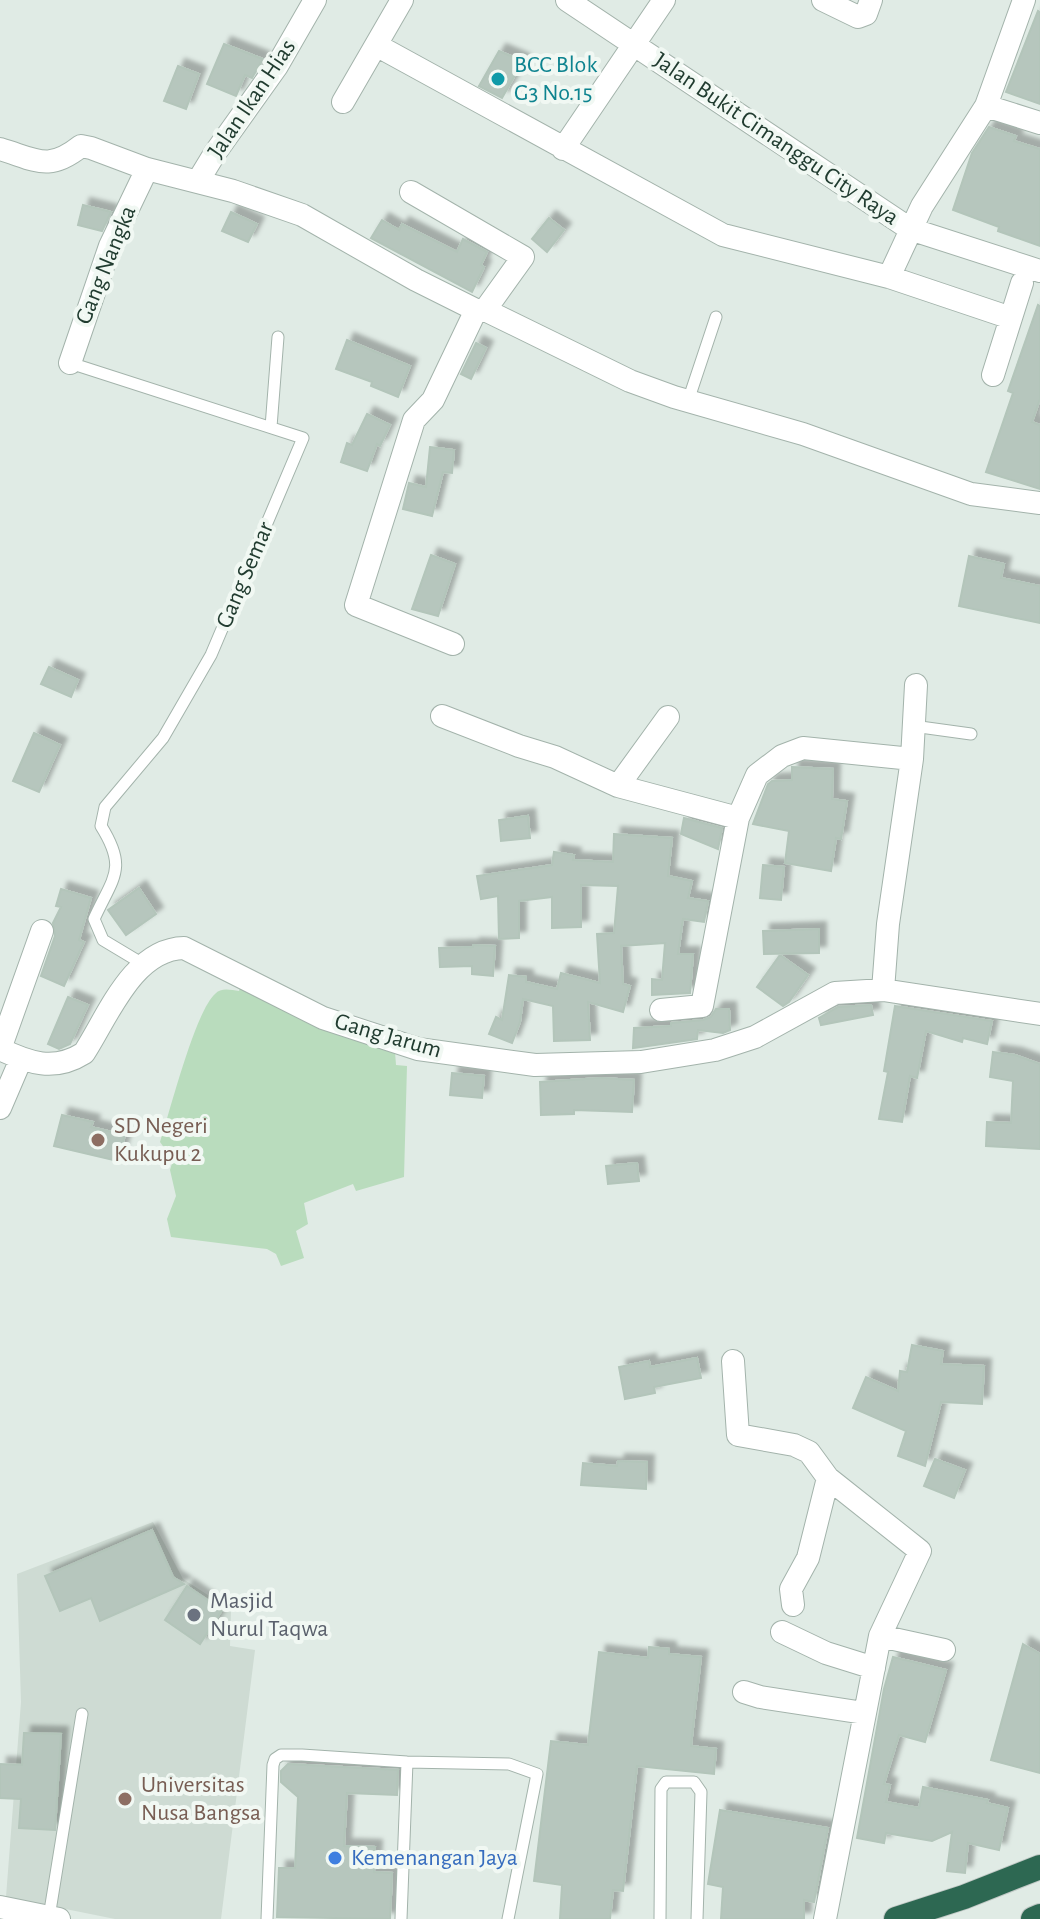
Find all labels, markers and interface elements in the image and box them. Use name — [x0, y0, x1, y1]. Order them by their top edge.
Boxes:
street label: Jalan Ikan Hias — [204, 35, 300, 163]
street label: Jalan Bukit Cimanggu City Raya — [649, 48, 903, 230]
place label: BCC Blok G3 No.15 — [514, 53, 597, 105]
marker: BCC Blok G3 No.15 — [489, 70, 507, 88]
street label: Gang Nangka — [71, 202, 141, 328]
street label: Gang Semar — [212, 518, 278, 632]
street label: Gang Jarum — [332, 1009, 444, 1063]
place label: SD Negeri Kukupu 2 — [114, 1114, 208, 1166]
marker: SD Negeri Kukupu 2 — [89, 1131, 107, 1149]
place label: Masjid Nurul Taqwa — [210, 1589, 328, 1641]
marker: Masjid Nurul Taqwa — [185, 1606, 203, 1624]
place label: Universitas Nusa Bangsa — [141, 1773, 261, 1825]
marker: Universitas Nusa Bangsa — [116, 1790, 134, 1808]
place label: Kemenangan Jaya — [351, 1846, 518, 1870]
marker: Kemenangan Jaya — [326, 1849, 344, 1867]

